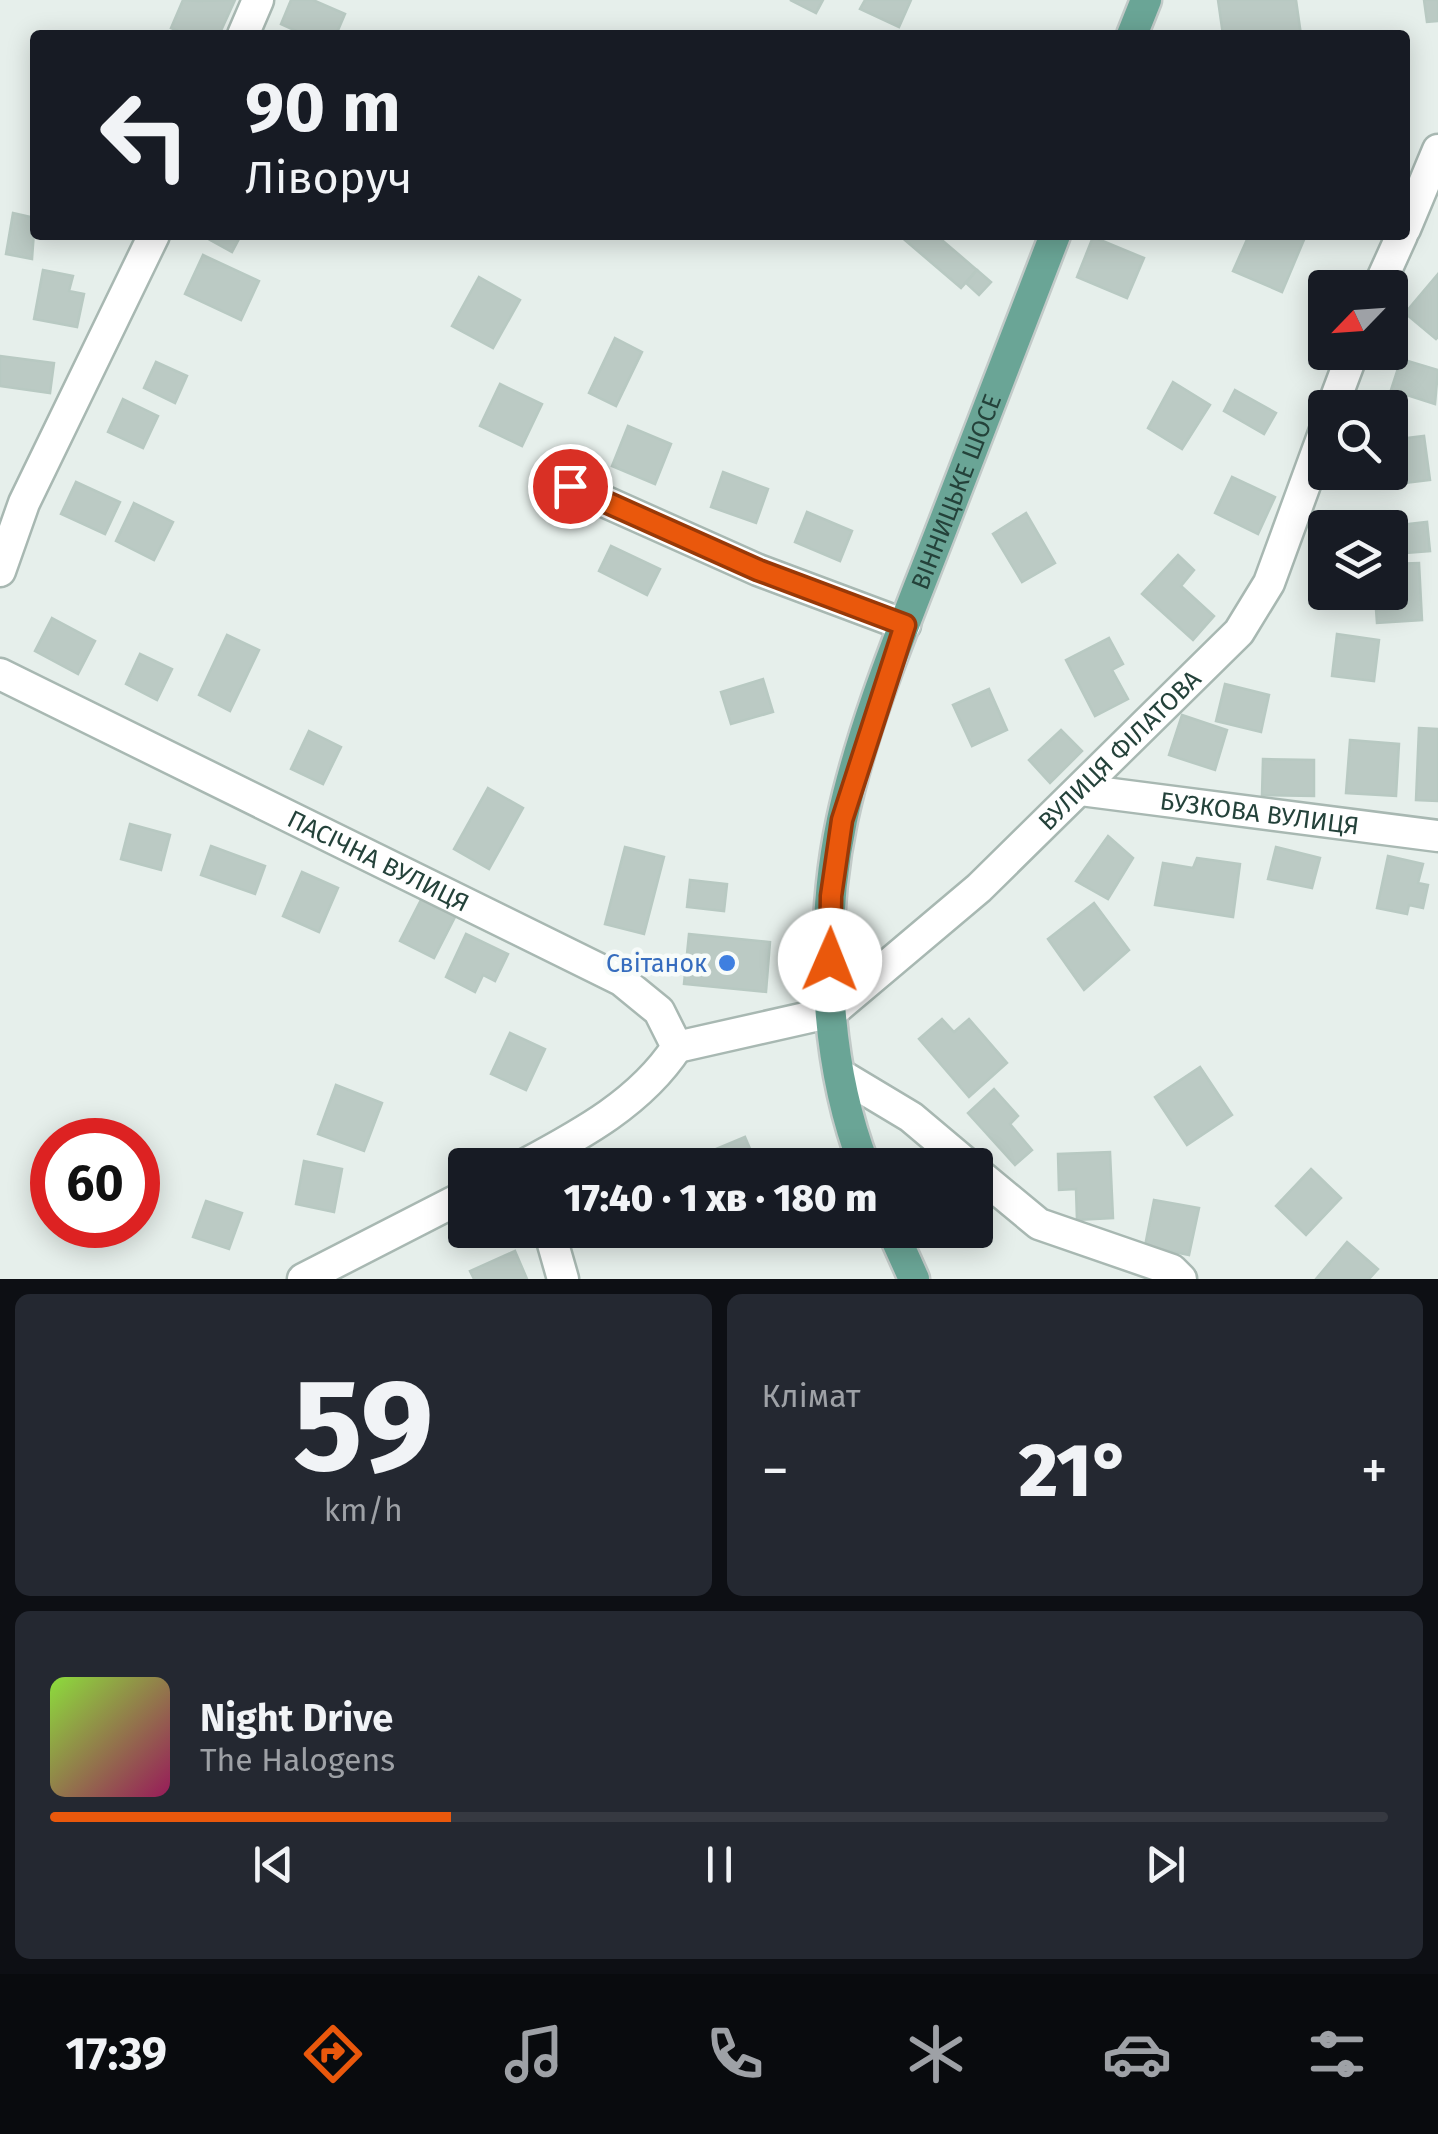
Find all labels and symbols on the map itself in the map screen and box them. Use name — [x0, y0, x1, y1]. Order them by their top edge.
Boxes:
north arrow — [1308, 270, 1408, 370]
street label: ВІННИЦЬКЕ ШОСЕ — [905, 390, 1008, 594]
pin — [528, 444, 613, 529]
street label: ВУЛИЦЯ ФІЛАТОВА — [1033, 664, 1208, 837]
street label: БУЗКОВА ВУЛИЦЯ — [1158, 786, 1361, 842]
street label: ПАСІЧНА ВУЛИЦЯ — [282, 804, 474, 919]
position arrow — [778, 908, 882, 1012]
place label: Світанок — [606, 949, 707, 979]
marker: Світанок — [716, 952, 738, 974]
speed limit sign: 60 — [30, 1118, 160, 1248]

